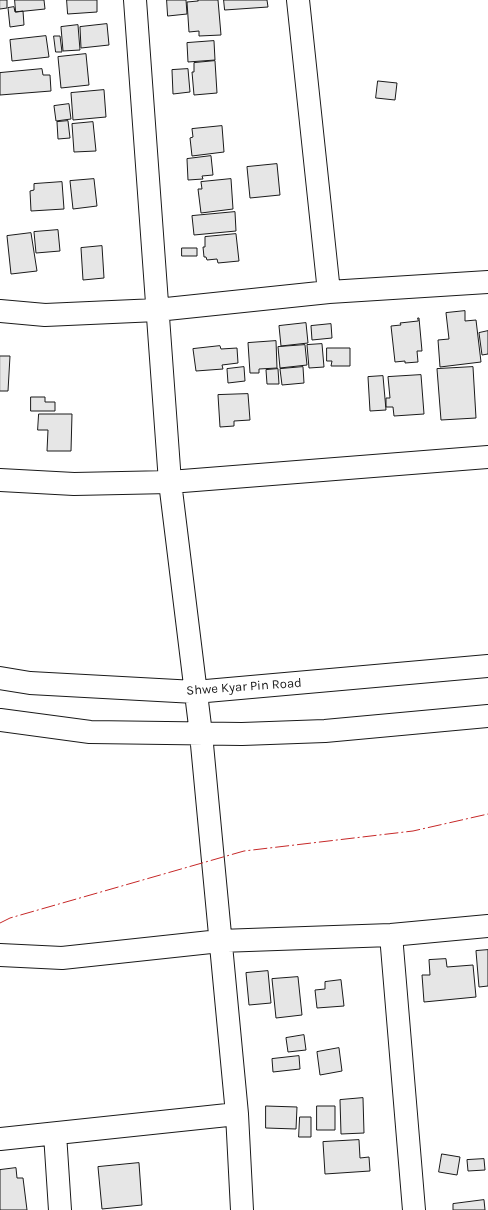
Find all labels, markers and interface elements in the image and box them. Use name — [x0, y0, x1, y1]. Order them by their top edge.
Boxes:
street label: Shwe Kyar Pin Road — [186, 675, 302, 699]

